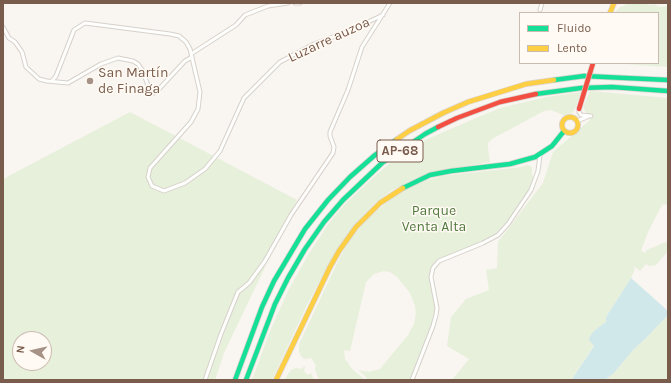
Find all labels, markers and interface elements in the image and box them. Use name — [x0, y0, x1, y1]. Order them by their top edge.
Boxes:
legend — [519, 12, 659, 64]
street label: Luzarre auzoa — [285, 14, 373, 66]
text: Fluido — [557, 21, 591, 35]
text: Lento — [557, 41, 587, 55]
place label: San Martín de Finaga — [98, 65, 168, 98]
marker: San Martín de Finaga — [85, 76, 95, 86]
road number: AP-68 — [377, 140, 423, 162]
park label: Parque Venta Alta — [402, 203, 466, 236]
north arrow — [12, 331, 52, 371]
text: N — [14, 345, 28, 354]

